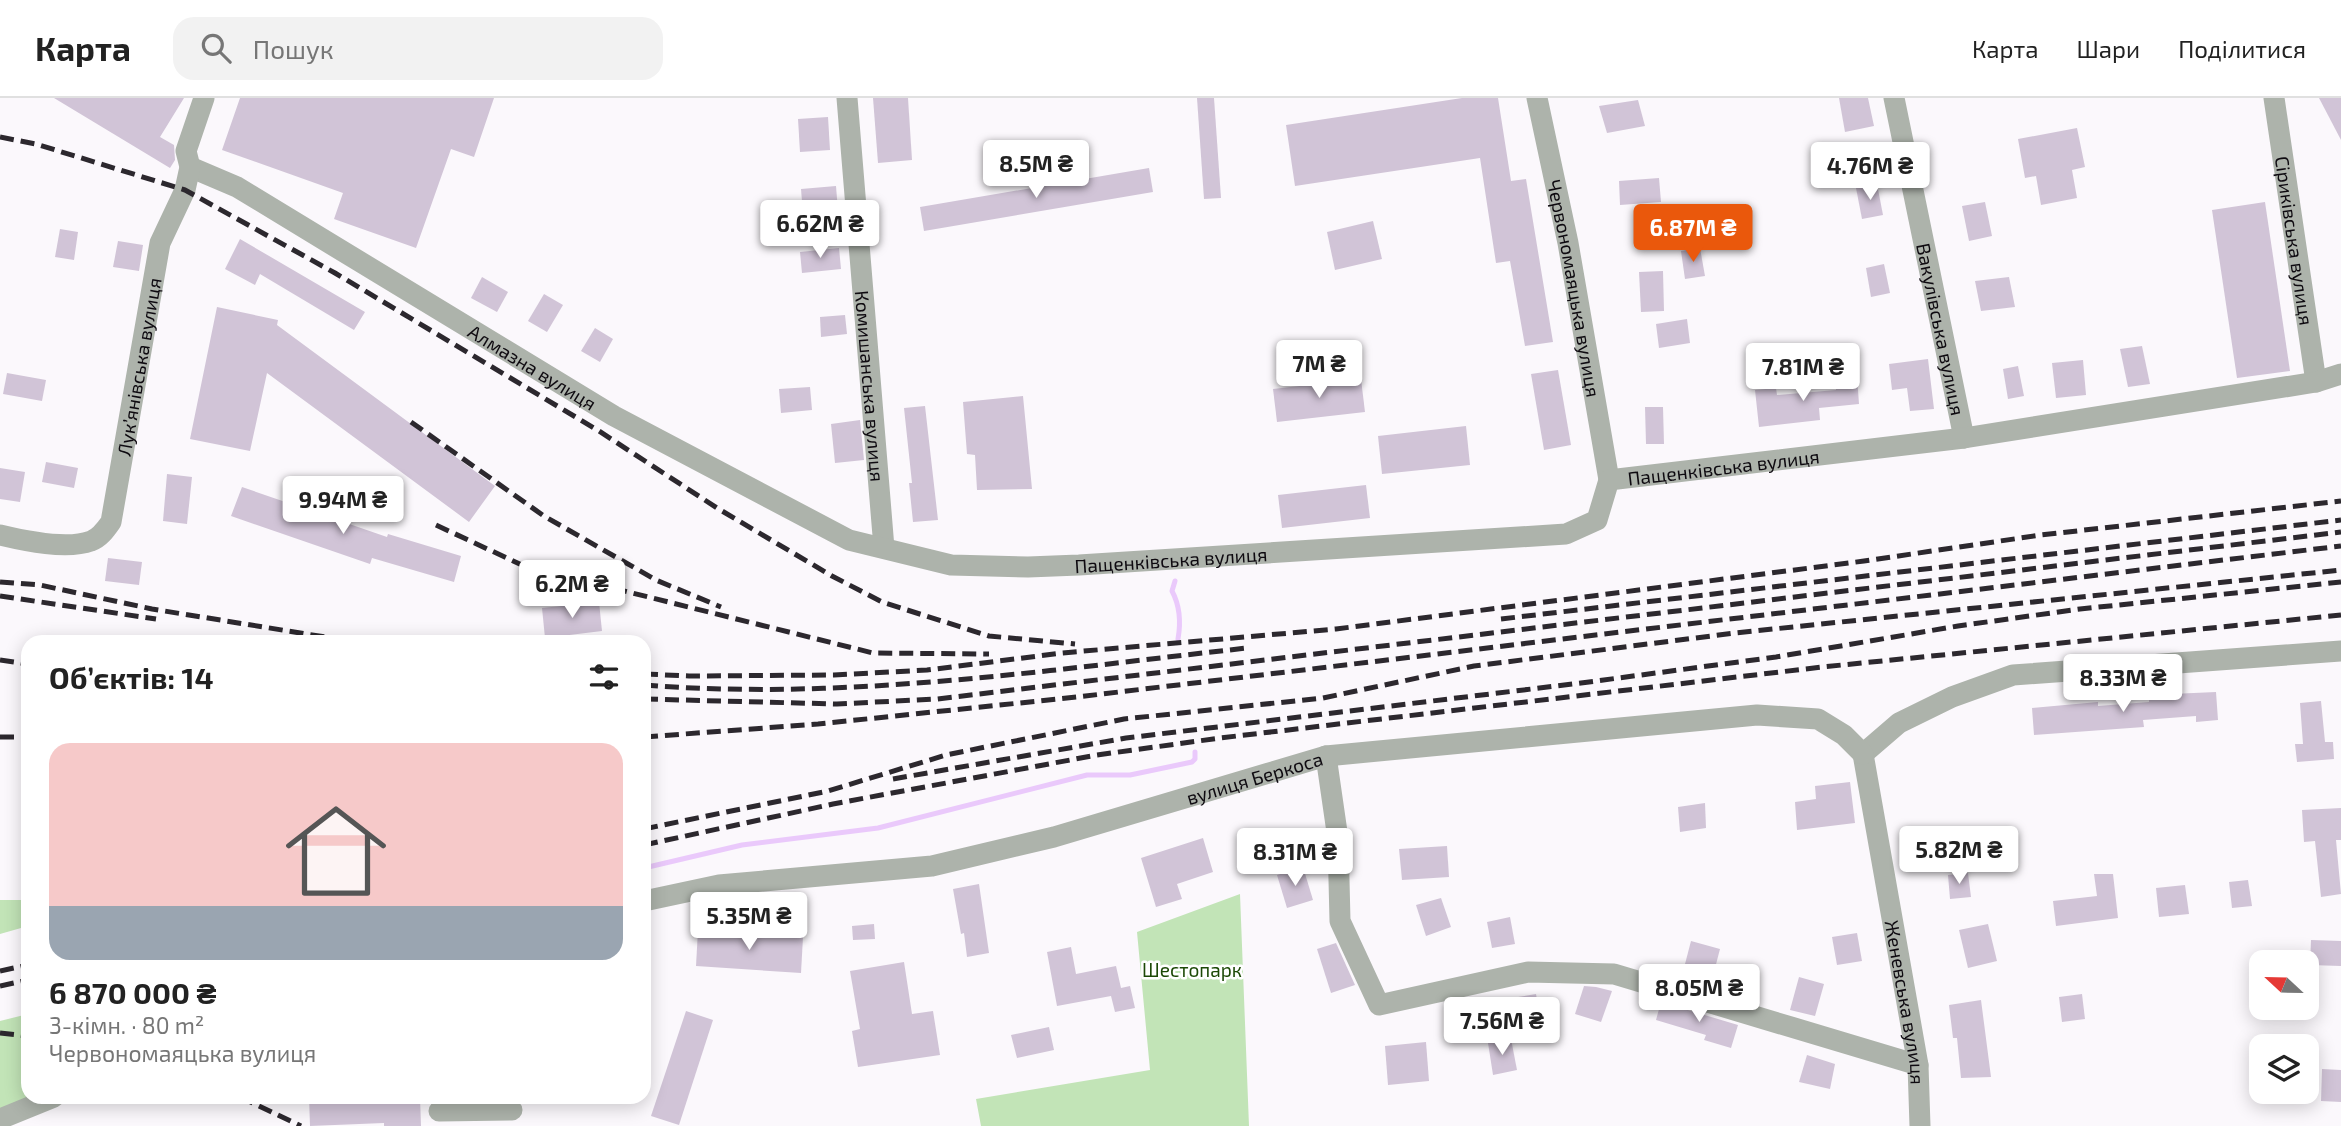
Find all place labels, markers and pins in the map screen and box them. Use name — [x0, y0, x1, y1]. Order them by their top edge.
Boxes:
pin: 8.5M ₴ — [979, 140, 1093, 200]
pin: 4.76M ₴ — [1805, 142, 1935, 202]
pin: 6.62M ₴ — [755, 200, 885, 260]
pin: 6.87M ₴ — [1628, 204, 1758, 264]
pin: 7M ₴ — [1278, 341, 1360, 400]
pin: 7.81M ₴ — [1738, 344, 1868, 403]
pin: 9.94M ₴ — [278, 476, 408, 536]
pin: 6.2M ₴ — [515, 560, 629, 620]
pin: 8.33M ₴ — [2058, 654, 2188, 714]
pin: 5.82M ₴ — [1894, 826, 2024, 886]
pin: 8.31M ₴ — [1230, 828, 1360, 888]
pin: 5.35M ₴ — [684, 892, 814, 952]
pin: 8.05M ₴ — [1634, 964, 1764, 1024]
pin: 7.56M ₴ — [1437, 998, 1567, 1057]

